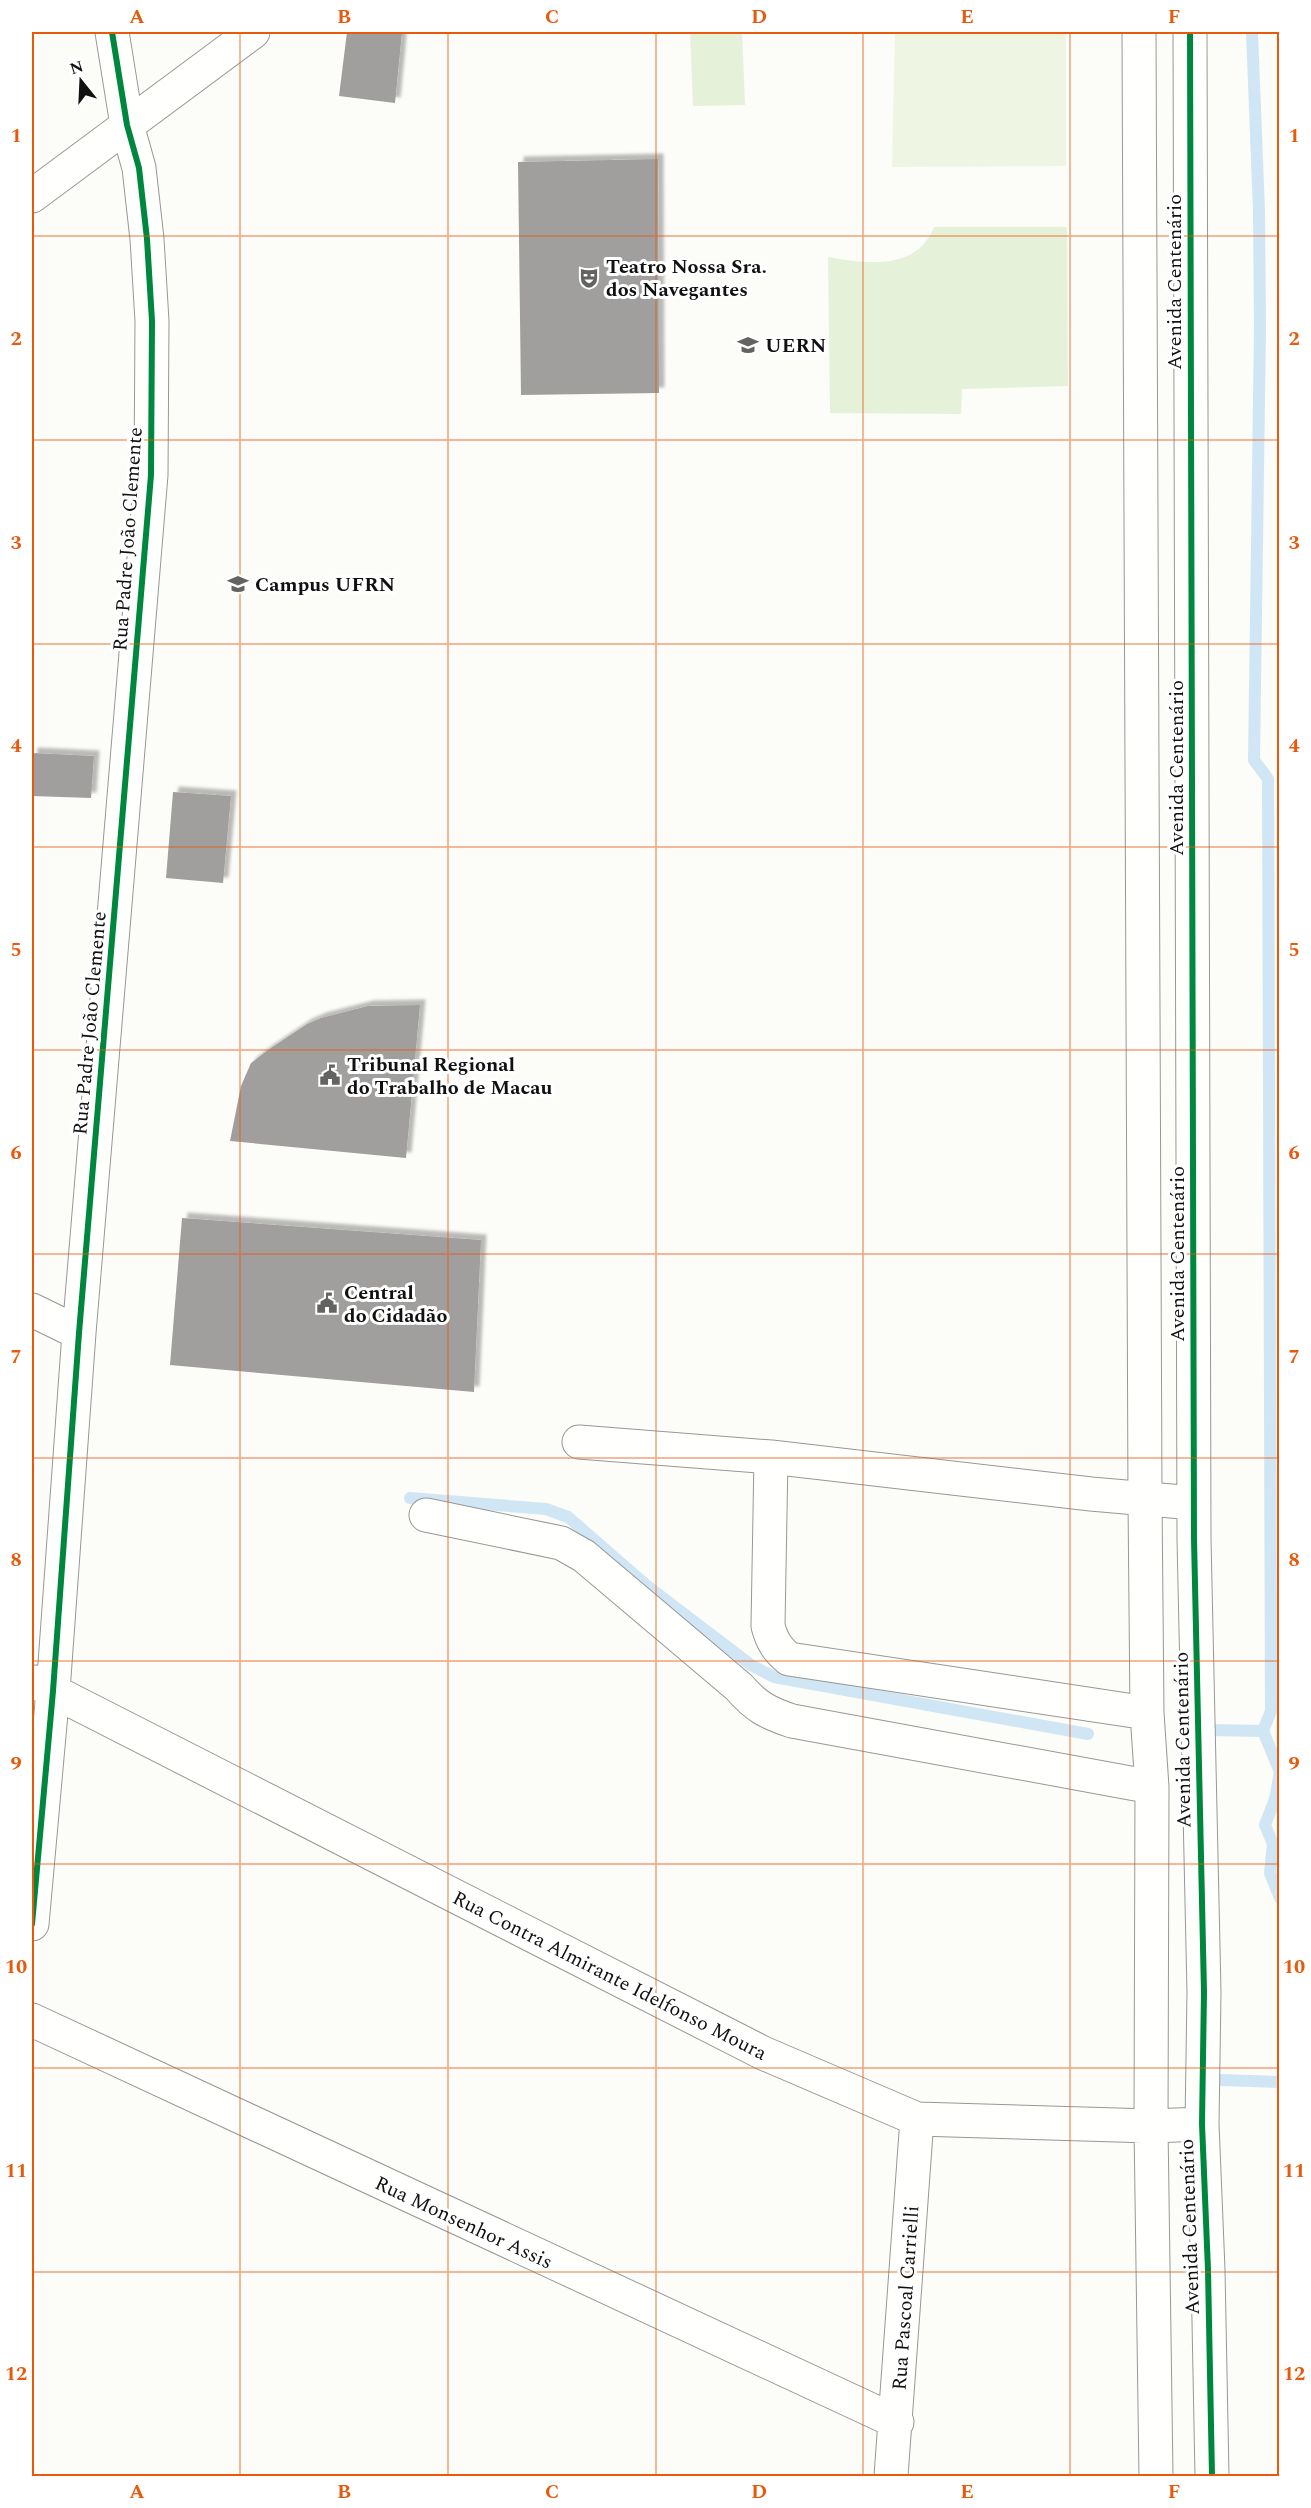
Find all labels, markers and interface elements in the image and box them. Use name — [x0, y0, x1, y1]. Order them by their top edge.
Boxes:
text: A — [129, 2, 145, 32]
text: B — [337, 2, 351, 32]
text: C — [545, 2, 559, 32]
text: D — [751, 2, 767, 32]
text: E — [960, 2, 974, 32]
text: F — [1168, 2, 1180, 32]
north arrow — [51, 51, 111, 111]
text: N — [67, 54, 87, 81]
text: 1 — [10, 121, 22, 151]
text: 1 — [1288, 121, 1300, 151]
street label: Avenida Centenário — [1160, 194, 1190, 370]
place label: Teatro Nossa Sra. dos Navegantes — [606, 252, 767, 305]
theatre icon: Teatro Nossa Sra. dos Navegantes — [577, 266, 601, 290]
text: 2 — [10, 324, 22, 354]
text: 2 — [1288, 324, 1300, 354]
place label: UERN — [765, 331, 826, 361]
school or university icon: UERN — [736, 333, 760, 357]
street label: Rua Padre João Clemente — [105, 426, 151, 652]
text: 3 — [10, 528, 22, 558]
text: 3 — [1288, 528, 1300, 558]
place label: Campus UFRN — [255, 570, 395, 600]
school or university icon: Campus UFRN — [226, 572, 250, 596]
street label: Avenida Centenário — [1162, 680, 1192, 856]
text: 4 — [10, 731, 22, 761]
text: 4 — [1288, 731, 1300, 761]
street label: Rua Padre João Clemente — [65, 910, 115, 1136]
text: 5 — [10, 935, 22, 965]
text: 5 — [1288, 935, 1300, 965]
place label: Tribunal Regional do Trabalho de Macau — [347, 1050, 552, 1103]
public building icon: Tribunal Regional do Trabalho de Macau — [318, 1063, 342, 1087]
text: 6 — [10, 1138, 22, 1168]
text: 6 — [1288, 1138, 1300, 1168]
street label: Avenida Centenário — [1163, 1166, 1193, 1342]
place label: Central do Cidadão — [344, 1278, 447, 1331]
public building icon: Central do Cidadão — [315, 1291, 339, 1315]
text: 7 — [10, 1342, 22, 1372]
text: 7 — [1288, 1342, 1300, 1372]
text: 8 — [10, 1545, 22, 1575]
text: 8 — [1288, 1545, 1300, 1575]
street label: Avenida Centenário — [1166, 1652, 1200, 1828]
text: 9 — [10, 1749, 22, 1779]
text: 9 — [1288, 1749, 1300, 1779]
street label: Rua Contra Almirante Idelfonso Moura — [447, 1883, 772, 2069]
text: 10 — [5, 1952, 27, 1982]
text: 10 — [1283, 1952, 1305, 1982]
street label: Avenida Centenário — [1172, 2138, 1208, 2316]
text: 11 — [5, 2156, 27, 2186]
text: 11 — [1283, 2156, 1305, 2186]
street label: Rua Monsenhor Assis — [370, 2169, 557, 2277]
street label: Rua Pascoal Carrielli — [885, 2205, 927, 2391]
text: 12 — [5, 2359, 27, 2389]
text: 12 — [1283, 2359, 1305, 2389]
text: A — [129, 2477, 145, 2507]
text: B — [337, 2477, 351, 2507]
text: C — [545, 2477, 559, 2507]
text: D — [751, 2477, 767, 2507]
text: E — [960, 2477, 974, 2507]
text: F — [1168, 2477, 1180, 2507]

